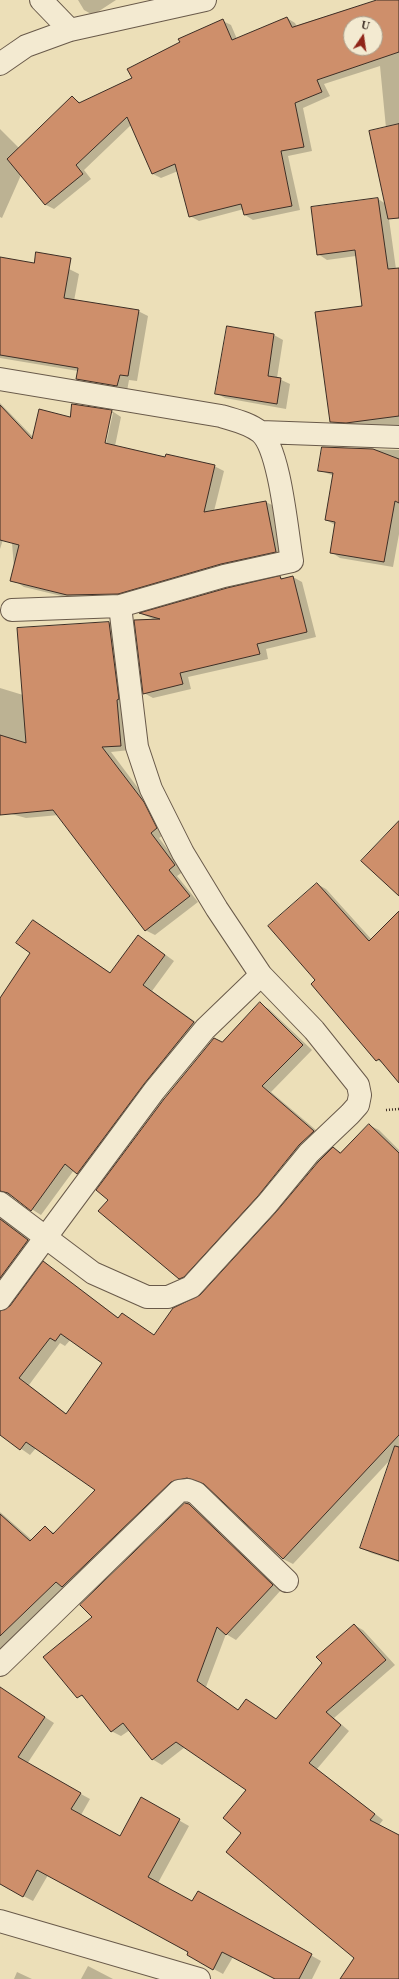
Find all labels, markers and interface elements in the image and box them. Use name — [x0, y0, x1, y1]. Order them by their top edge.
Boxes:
north arrow — [343, 16, 383, 56]
text: U — [360, 18, 371, 33]

